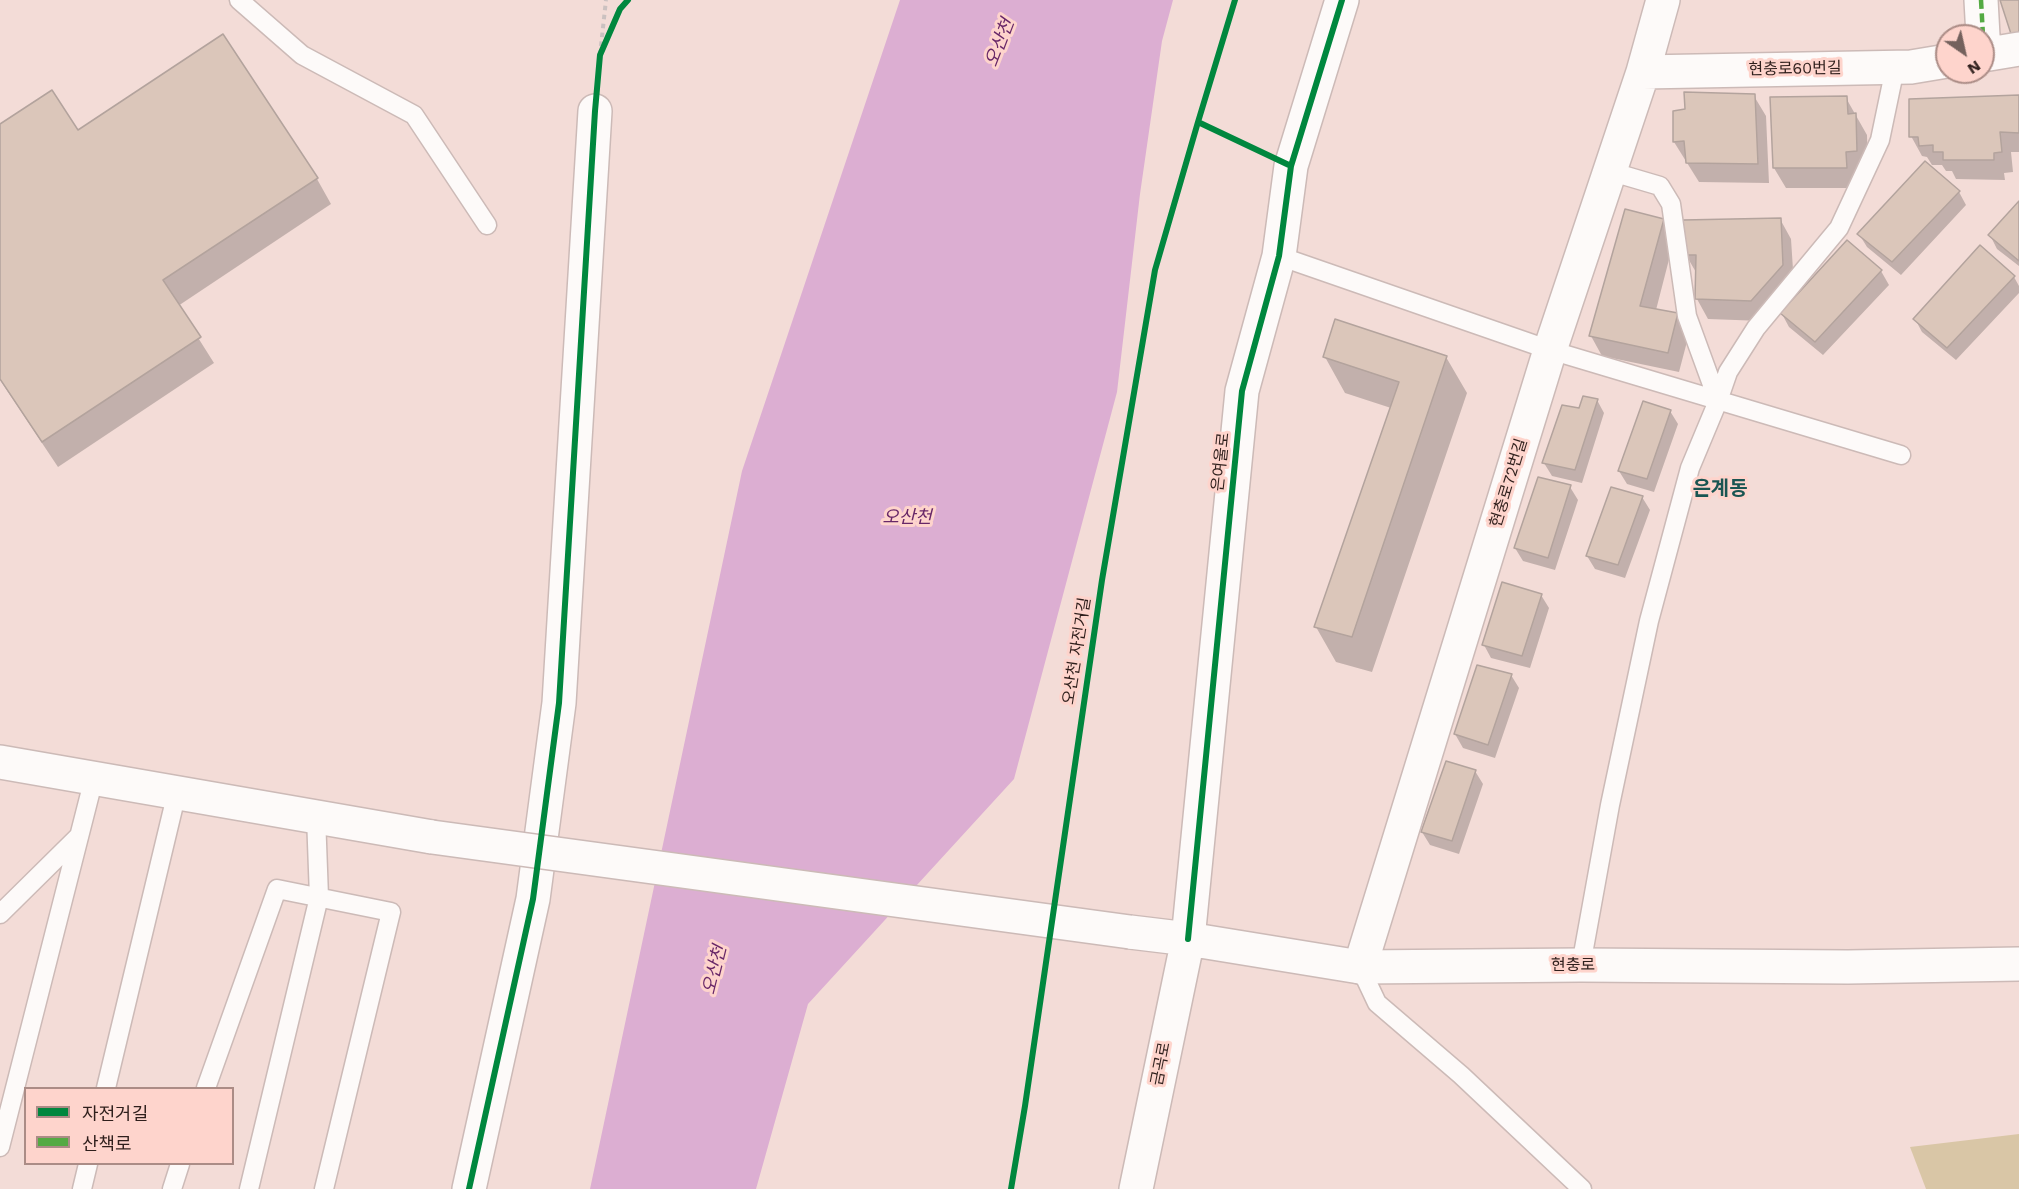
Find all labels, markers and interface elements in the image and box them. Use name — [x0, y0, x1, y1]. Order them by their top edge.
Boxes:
water label: 오산천 — [981, 16, 1019, 70]
north arrow — [1935, 24, 1995, 84]
text: N — [1964, 56, 1984, 79]
street label: 현충로60번길 — [1748, 59, 1842, 79]
street label: 은여울로 — [1208, 432, 1234, 492]
street label: 현충로72번길 — [1486, 436, 1532, 530]
district label: 은계동 — [1692, 477, 1748, 501]
water label: 오산천 — [882, 507, 932, 529]
street label: 오산천 자전거길 — [1059, 596, 1095, 706]
water label: 오산천 — [699, 943, 731, 997]
street label: 현충로 — [1551, 955, 1595, 975]
street label: 금곡로 — [1147, 1040, 1175, 1088]
legend — [24, 1087, 234, 1165]
text: 자전거길 — [82, 1103, 148, 1124]
text: 산책로 — [82, 1133, 132, 1154]

